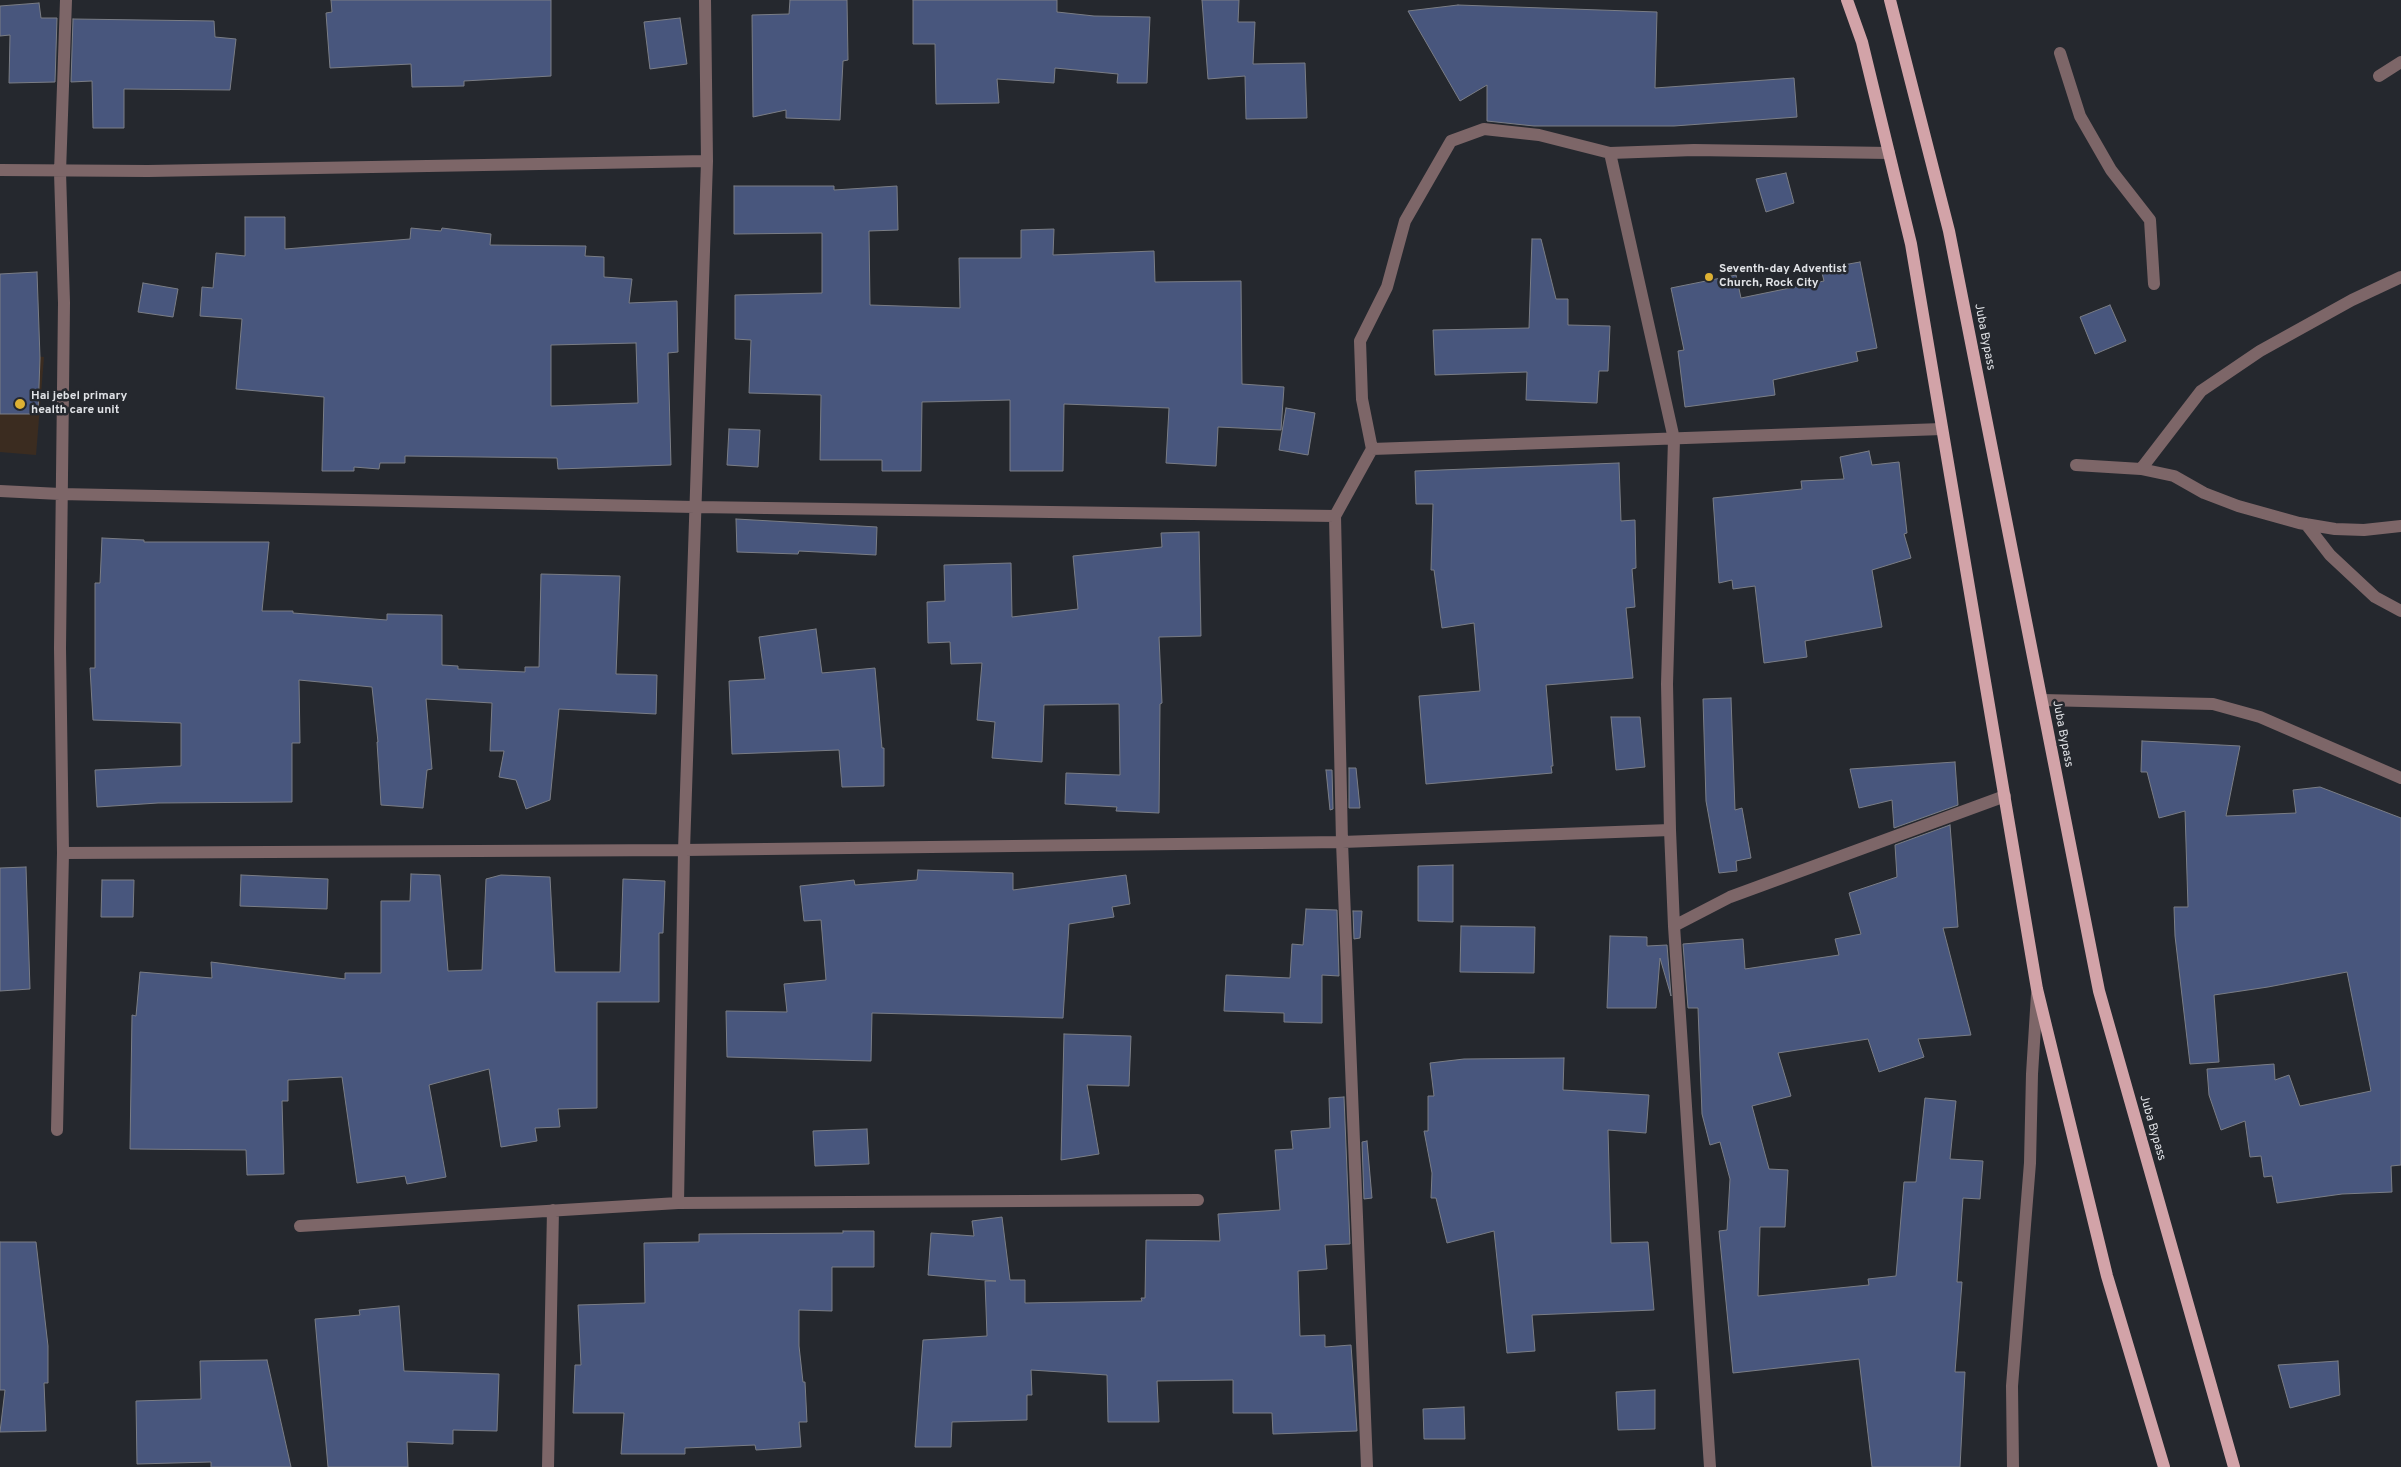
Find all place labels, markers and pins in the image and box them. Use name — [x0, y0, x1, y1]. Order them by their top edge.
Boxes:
place label: Seventh-day Adventist Church, Rock City — [1719, 263, 1847, 291]
marker: Seventh-day Adventist Church, Rock City — [1703, 271, 1715, 283]
place label: Hai jebel primary health care unit — [31, 390, 127, 418]
marker: Hai jebel primary health care unit — [13, 397, 27, 411]

